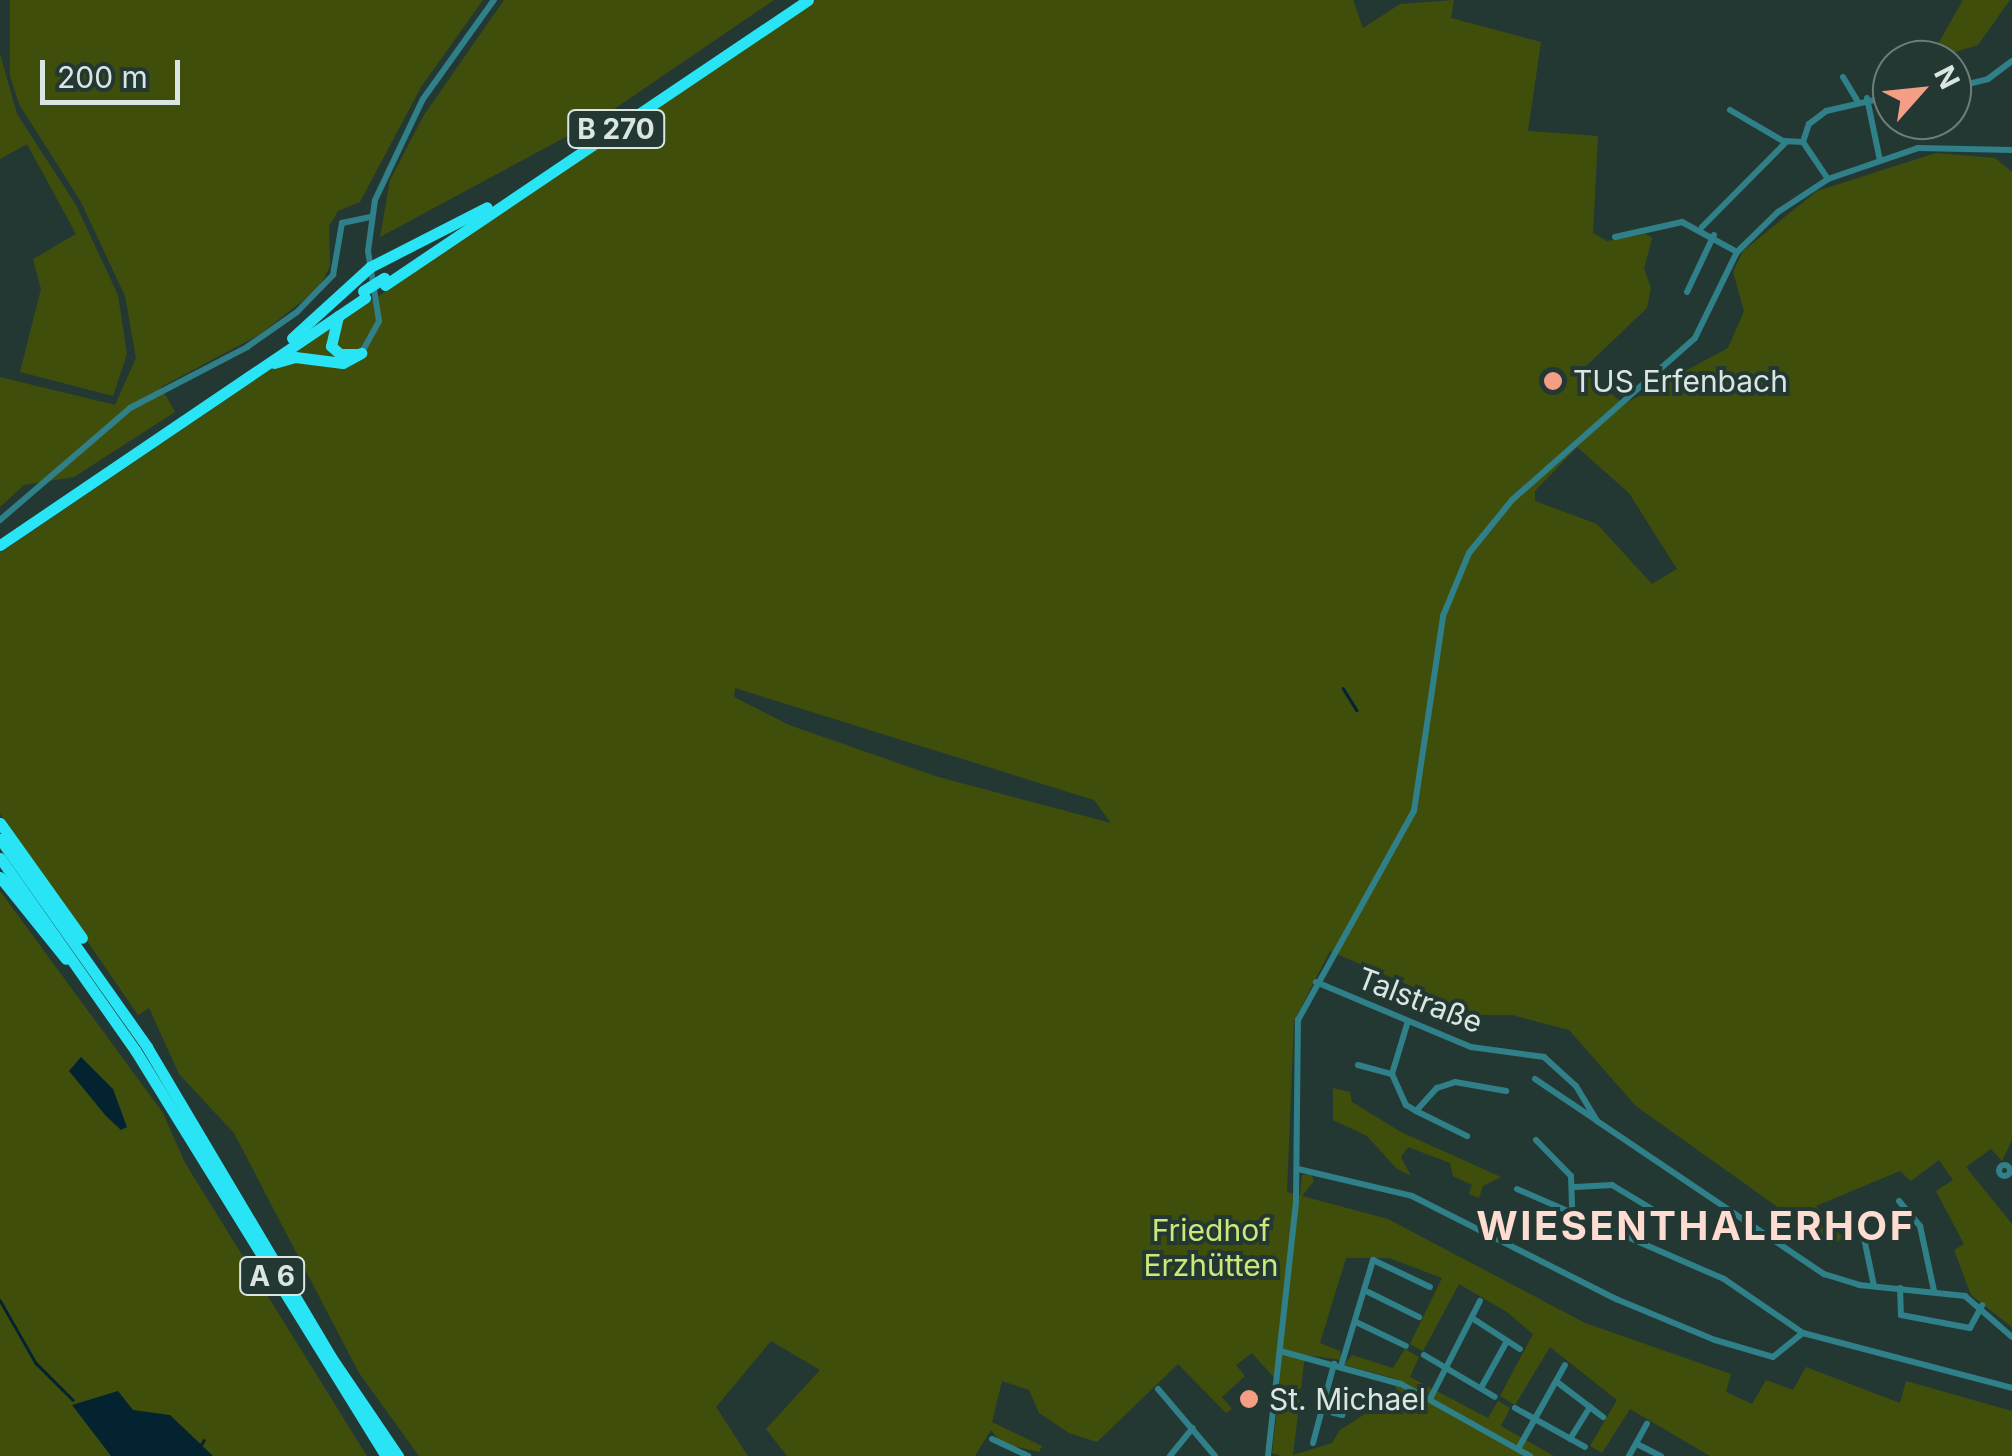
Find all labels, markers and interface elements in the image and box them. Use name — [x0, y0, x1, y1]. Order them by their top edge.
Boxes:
scale bar — [45, 40, 185, 102]
north arrow — [1872, 40, 1972, 140]
text: 200 m — [57, 59, 148, 95]
text: N — [1927, 60, 1967, 95]
road number: B 270 — [566, 106, 666, 152]
place label: TUS Erfenbach — [1573, 363, 1788, 399]
marker: TUS Erfenbach — [1542, 370, 1564, 392]
street label: Talstraße — [1352, 960, 1488, 1040]
district label: WIESENTHALERHOF — [1476, 1202, 1916, 1250]
park label: Friedhof Erzhütten — [1143, 1212, 1279, 1282]
road number: A 6 — [237, 1253, 307, 1299]
place label: St. Michael — [1269, 1381, 1426, 1417]
marker: St. Michael — [1238, 1388, 1260, 1410]

